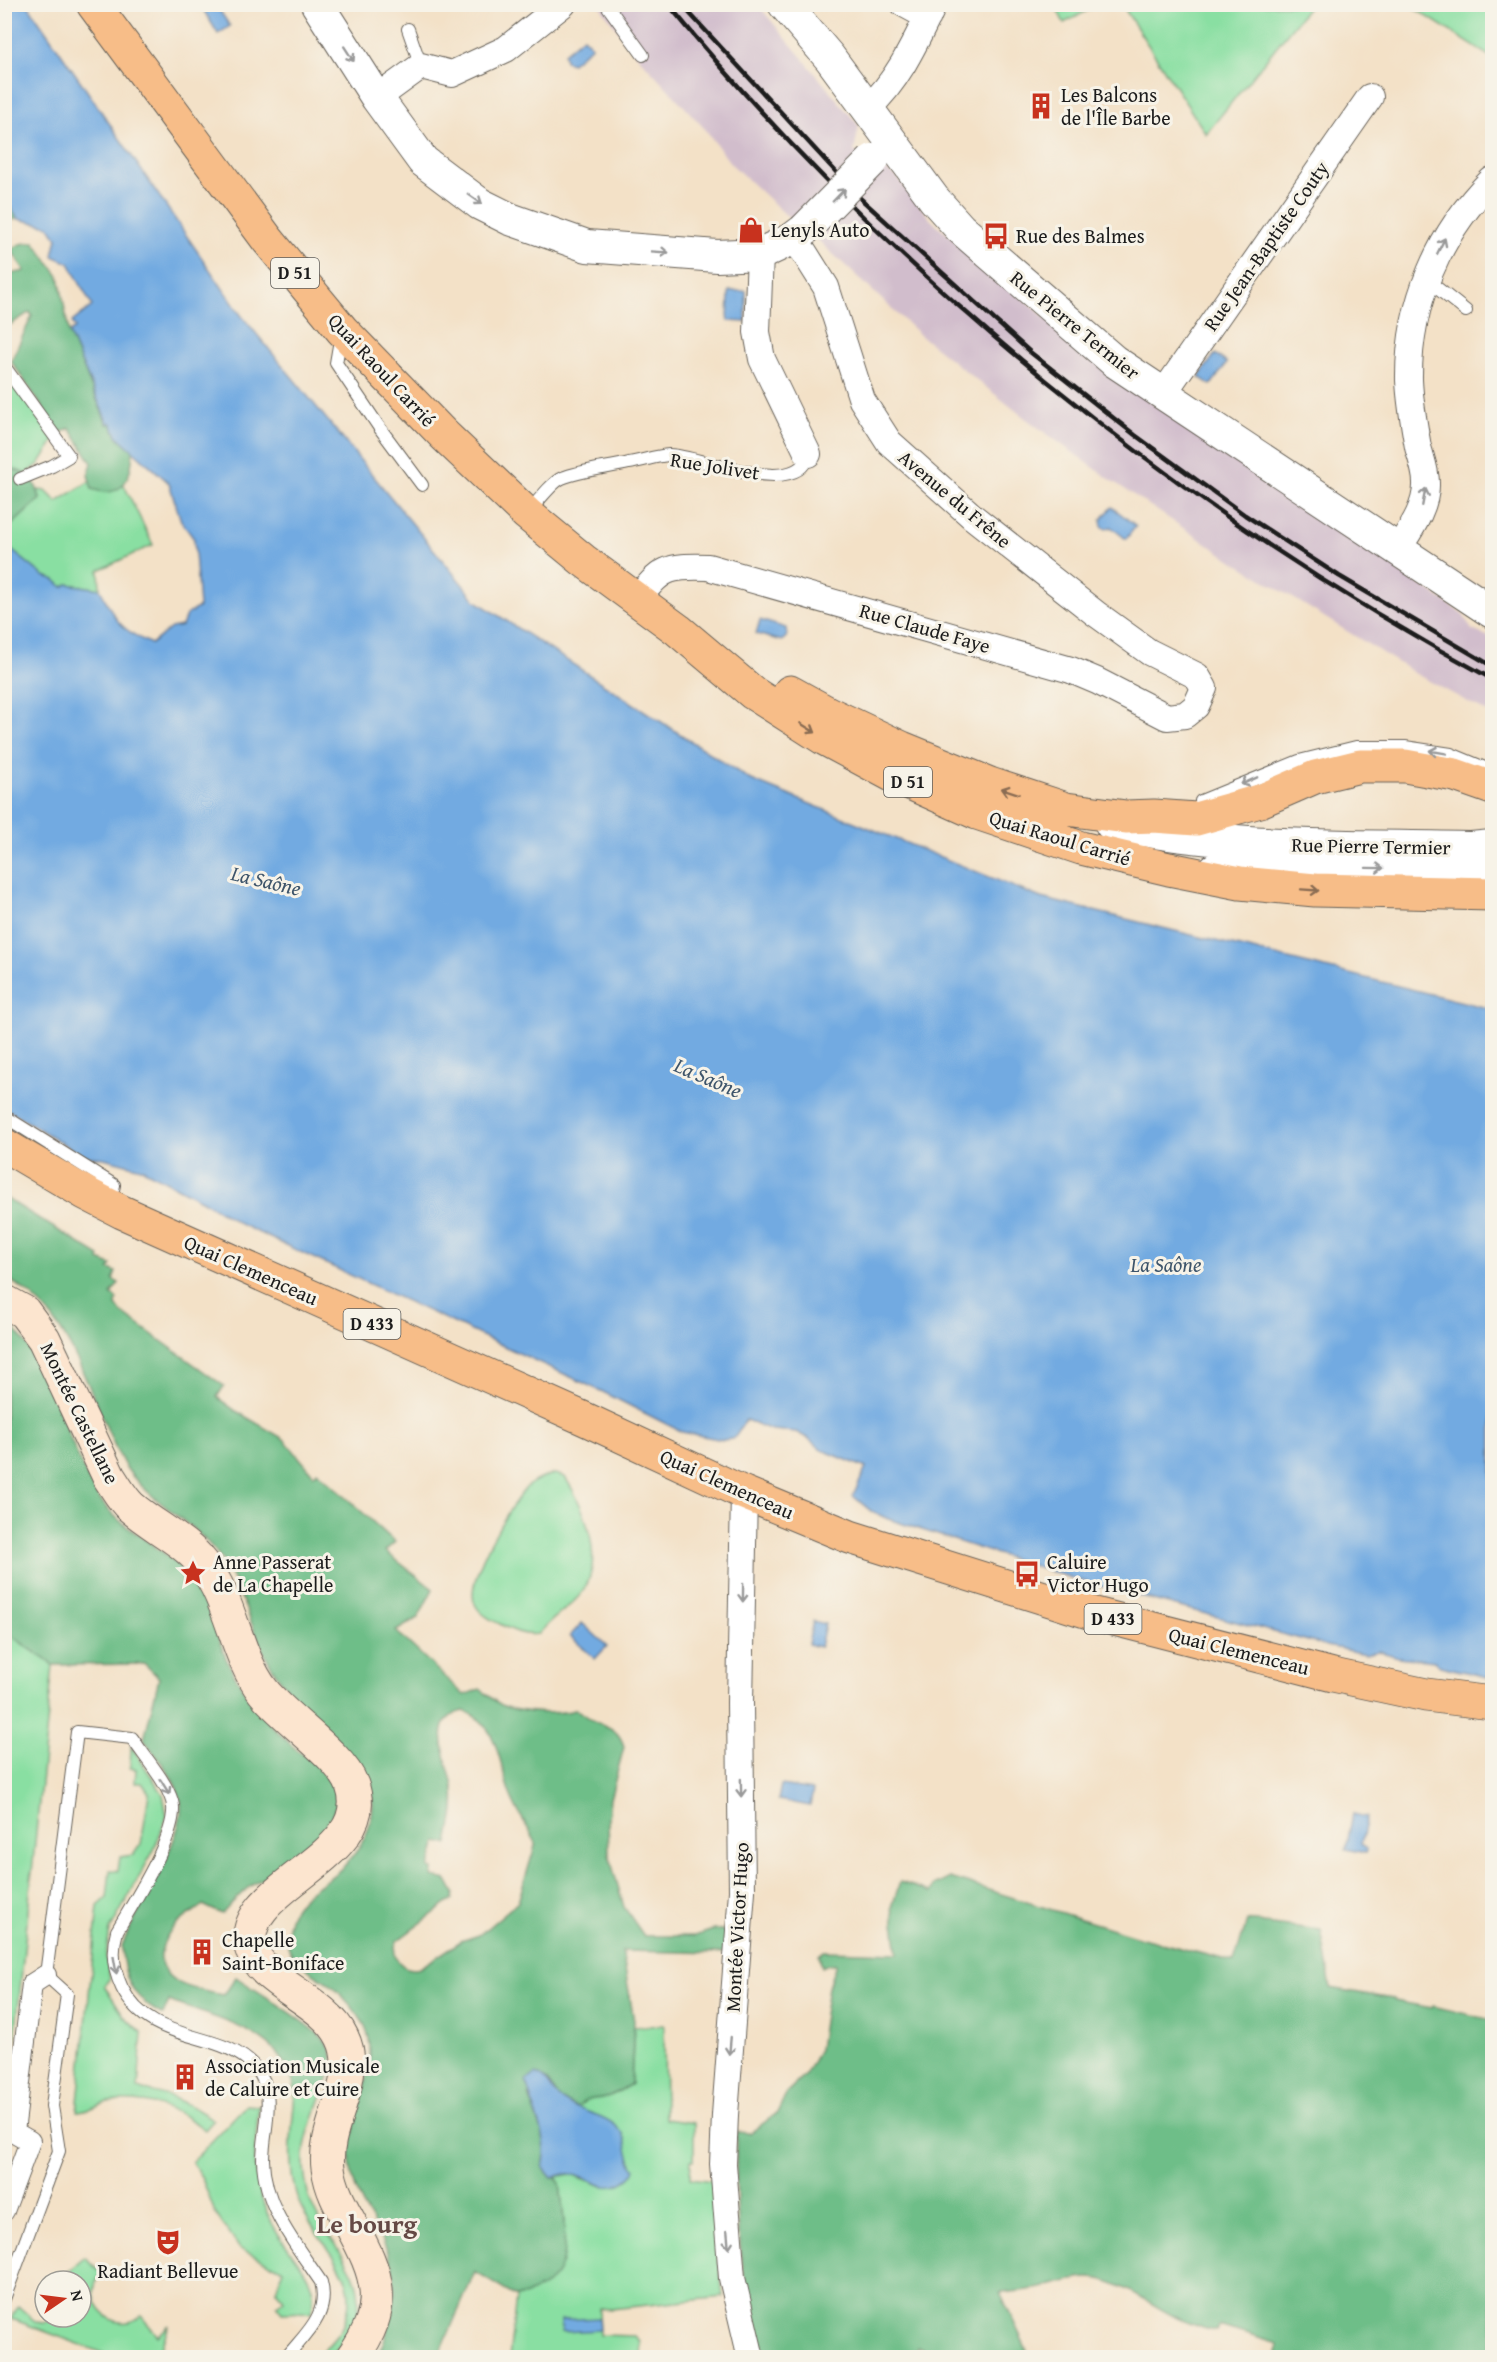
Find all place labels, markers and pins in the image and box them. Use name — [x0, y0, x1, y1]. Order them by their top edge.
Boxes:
place label: Les Balcons de l'Île Barbe — [1061, 80, 1171, 132]
building icon: Les Balcons de l'Île Barbe — [1026, 91, 1056, 121]
shop icon: Lenyls Auto — [736, 215, 766, 245]
place label: Lenyls Auto — [771, 215, 870, 244]
bus stop icon: Rue des Balmes — [981, 221, 1011, 251]
place label: Rue des Balmes — [1016, 221, 1145, 250]
place label: Anne Passerat de La Chapelle — [213, 1547, 333, 1599]
place label: Caluire Victor Hugo — [1047, 1547, 1149, 1599]
place icon: Anne Passerat de La Chapelle — [178, 1558, 208, 1588]
bus stop icon: Caluire Victor Hugo — [1012, 1559, 1042, 1589]
place label: Chapelle Saint-Boniface — [222, 1925, 345, 1977]
building icon: Chapelle Saint-Boniface — [187, 1937, 217, 1967]
place label: Association Musicale de Caluire et Cuire — [205, 2051, 380, 2103]
building icon: Association Musicale de Caluire et Cuire — [170, 2062, 200, 2092]
theatre icon: Radiant Bellevue — [153, 2227, 183, 2257]
place label: Radiant Bellevue — [98, 2256, 238, 2285]

